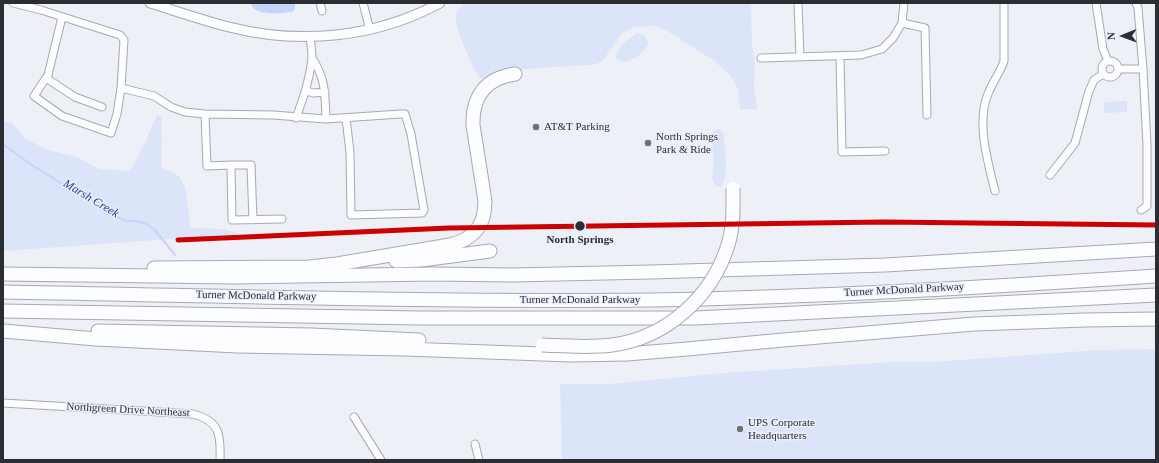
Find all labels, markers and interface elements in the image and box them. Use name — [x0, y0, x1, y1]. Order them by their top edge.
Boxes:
north arrow — [1103, 16, 1143, 56]
text: N — [1105, 32, 1117, 40]
place label: AT&T Parking — [544, 120, 610, 134]
marker: AT&T Parking — [531, 122, 541, 132]
place label: North Springs Park & Ride — [656, 130, 718, 156]
marker: North Springs Park & Ride — [643, 138, 653, 148]
water label: Marsh Creek — [60, 177, 122, 221]
marker: North Springs — [573, 219, 587, 233]
place label: North Springs — [547, 233, 613, 247]
street label: Turner McDonald Parkway — [843, 280, 965, 300]
street label: Turner McDonald Parkway — [196, 288, 316, 304]
street label: Turner McDonald Parkway — [520, 293, 640, 307]
street label: Northgreen Drive Northeast — [66, 400, 190, 420]
place label: UPS Corporate Headquarters — [748, 416, 815, 442]
marker: UPS Corporate Headquarters — [735, 424, 745, 434]

